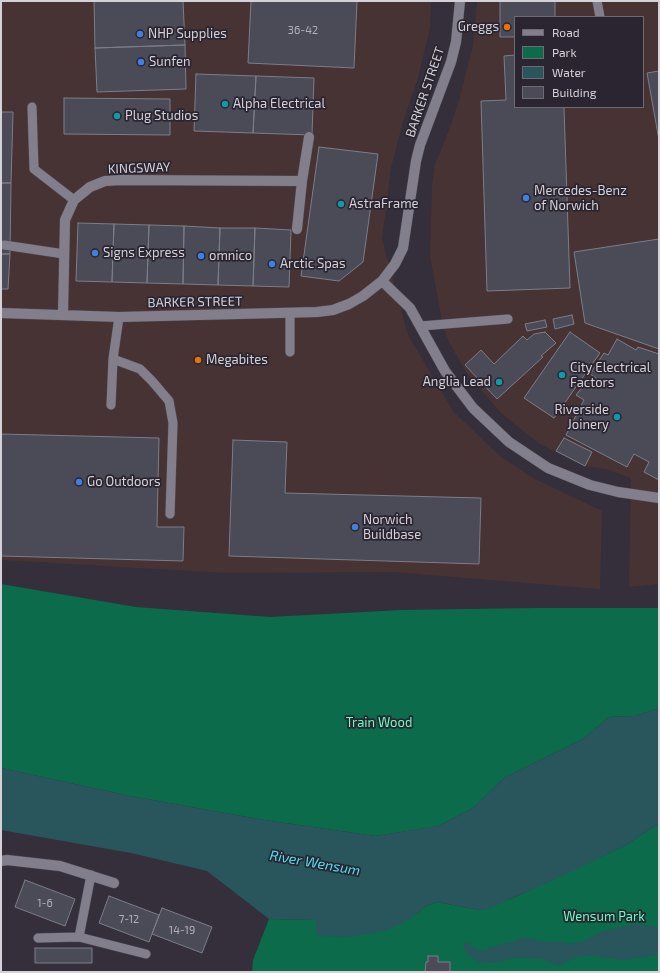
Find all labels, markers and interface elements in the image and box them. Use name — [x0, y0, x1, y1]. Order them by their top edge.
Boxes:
legend — [514, 16, 644, 108]
place label: Greggs — [458, 19, 499, 35]
marker: Greggs — [502, 22, 512, 32]
house number: 36-42 — [288, 23, 318, 37]
text: Road — [552, 25, 580, 39]
place label: NHP Supplies — [148, 26, 227, 42]
marker: NHP Supplies — [135, 29, 145, 39]
street label: BARKER STREET — [402, 45, 448, 139]
text: Park — [552, 45, 577, 59]
place label: Sunfen — [149, 54, 191, 70]
marker: Sunfen — [136, 57, 146, 67]
text: Water — [552, 65, 586, 79]
text: Building — [552, 85, 596, 99]
place label: Alpha Electrical — [233, 96, 325, 112]
marker: Alpha Electrical — [220, 99, 230, 109]
place label: Plug Studios — [125, 108, 198, 124]
marker: Plug Studios — [112, 111, 122, 121]
street label: KINGSWAY — [107, 159, 171, 177]
place label: Mercedes-Benz of Norwich — [534, 183, 627, 214]
marker: Mercedes-Benz of Norwich — [521, 193, 531, 203]
place label: AstraFrame — [349, 196, 418, 212]
marker: AstraFrame — [336, 199, 346, 209]
place label: Signs Express — [103, 245, 185, 261]
marker: Signs Express — [90, 248, 100, 258]
place label: omnico — [209, 248, 252, 264]
marker: omnico — [196, 251, 206, 261]
place label: Arctic Spas — [280, 256, 345, 272]
marker: Arctic Spas — [267, 259, 277, 269]
street label: BARKER STREET — [147, 293, 243, 311]
place label: Megabites — [206, 352, 268, 368]
marker: Megabites — [193, 355, 203, 365]
place label: City Electrical Factors — [570, 360, 651, 391]
marker: City Electrical Factors — [557, 370, 567, 380]
place label: Anglia Lead — [423, 374, 491, 390]
marker: Anglia Lead — [494, 377, 504, 387]
place label: Riverside Joinery — [554, 402, 609, 433]
marker: Riverside Joinery — [612, 412, 622, 422]
place label: Go Outdoors — [87, 474, 161, 490]
marker: Go Outdoors — [74, 477, 84, 487]
place label: Norwich Buildbase — [363, 512, 421, 543]
marker: Norwich Buildbase — [350, 522, 360, 532]
park label: Train Wood — [346, 715, 412, 731]
water label: River Wensum — [268, 847, 362, 879]
house number: 1-6 — [37, 896, 53, 910]
park label: Wensum Park — [563, 909, 645, 925]
house number: 7-12 — [119, 912, 139, 926]
house number: 14-19 — [169, 923, 195, 937]

